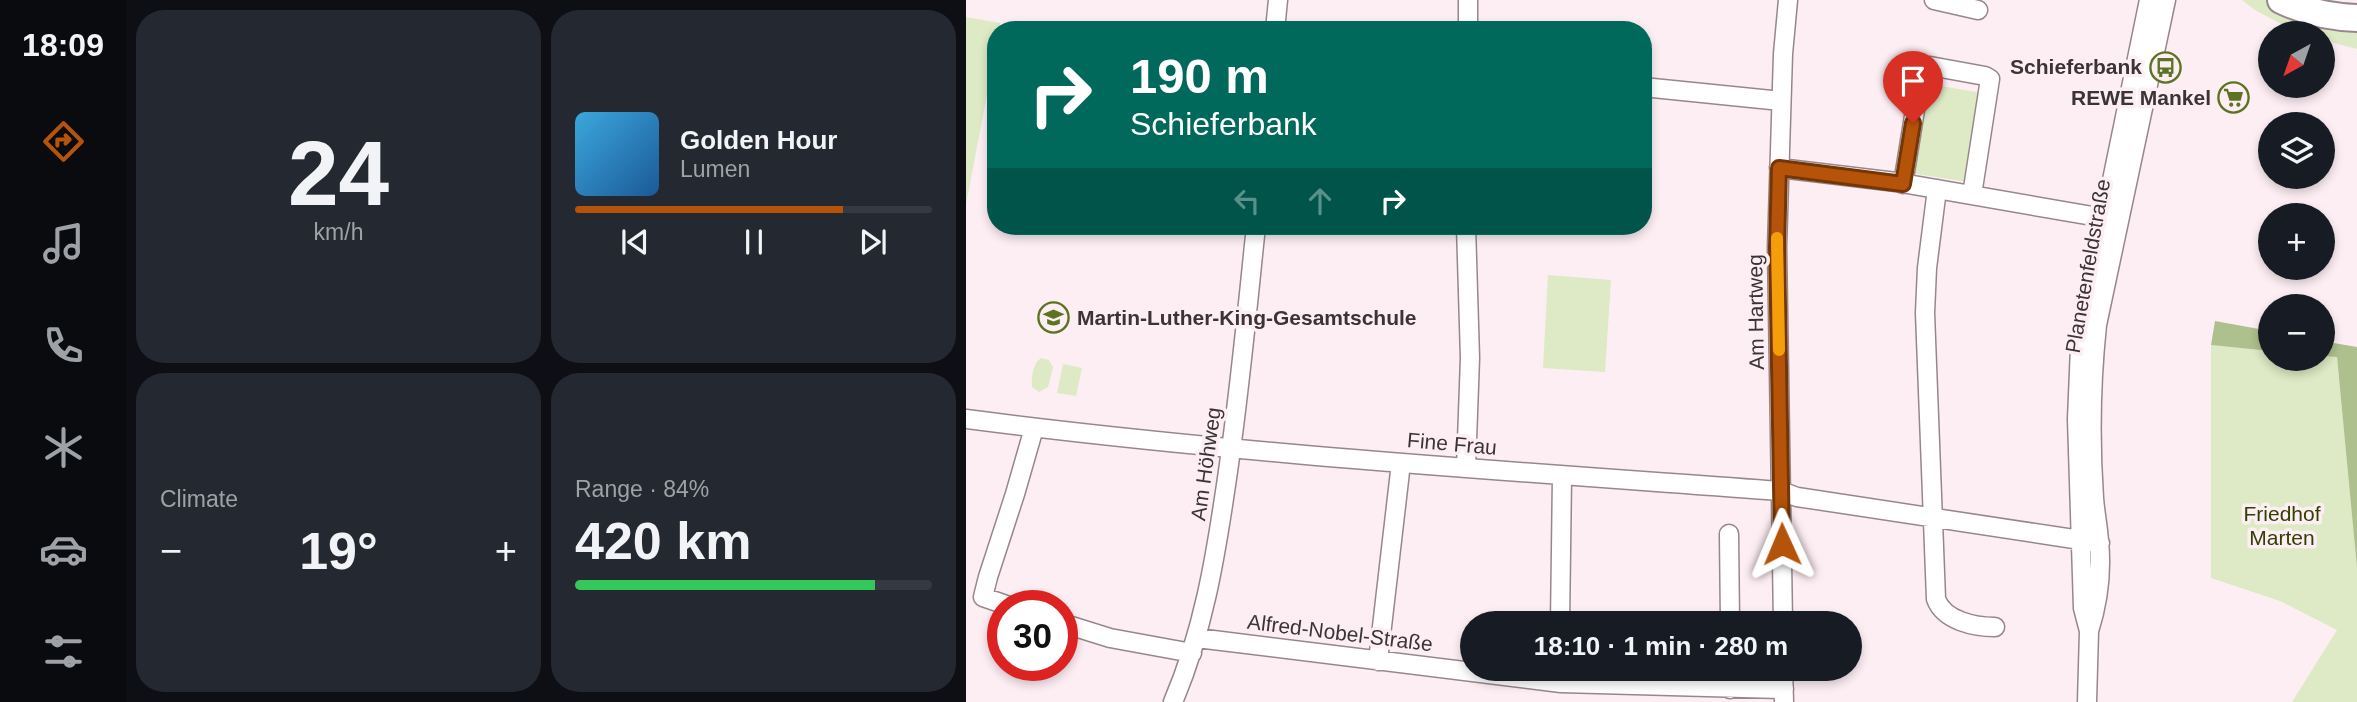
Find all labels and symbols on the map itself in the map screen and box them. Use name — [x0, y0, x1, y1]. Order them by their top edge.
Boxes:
north arrow — [2258, 21, 2334, 98]
bus stop icon: Schieferbank — [2148, 50, 2182, 84]
pin — [1883, 51, 1943, 123]
place label: Schieferbank — [2010, 55, 2142, 78]
supermarket icon: REWE Mankel — [2217, 81, 2251, 115]
place label: REWE Mankel — [2071, 86, 2211, 109]
street label: Planetenfeldstraße — [2061, 177, 2114, 355]
street label: Am Hartweg — [1743, 254, 1768, 370]
school or university icon: Martin-Luther-King-Gesamtschule — [1037, 301, 1071, 335]
place label: Martin-Luther-King-Gesamtschule — [1077, 306, 1417, 329]
street label: Am Höhweg — [1186, 406, 1225, 522]
street label: Fine Frau — [1406, 428, 1498, 459]
park label: Friedhof Marten — [2243, 502, 2321, 549]
position arrow — [1745, 507, 1819, 581]
speed limit sign: 30 — [987, 590, 1078, 681]
street label: Alfred-Nobel-Straße — [1246, 610, 1434, 655]

